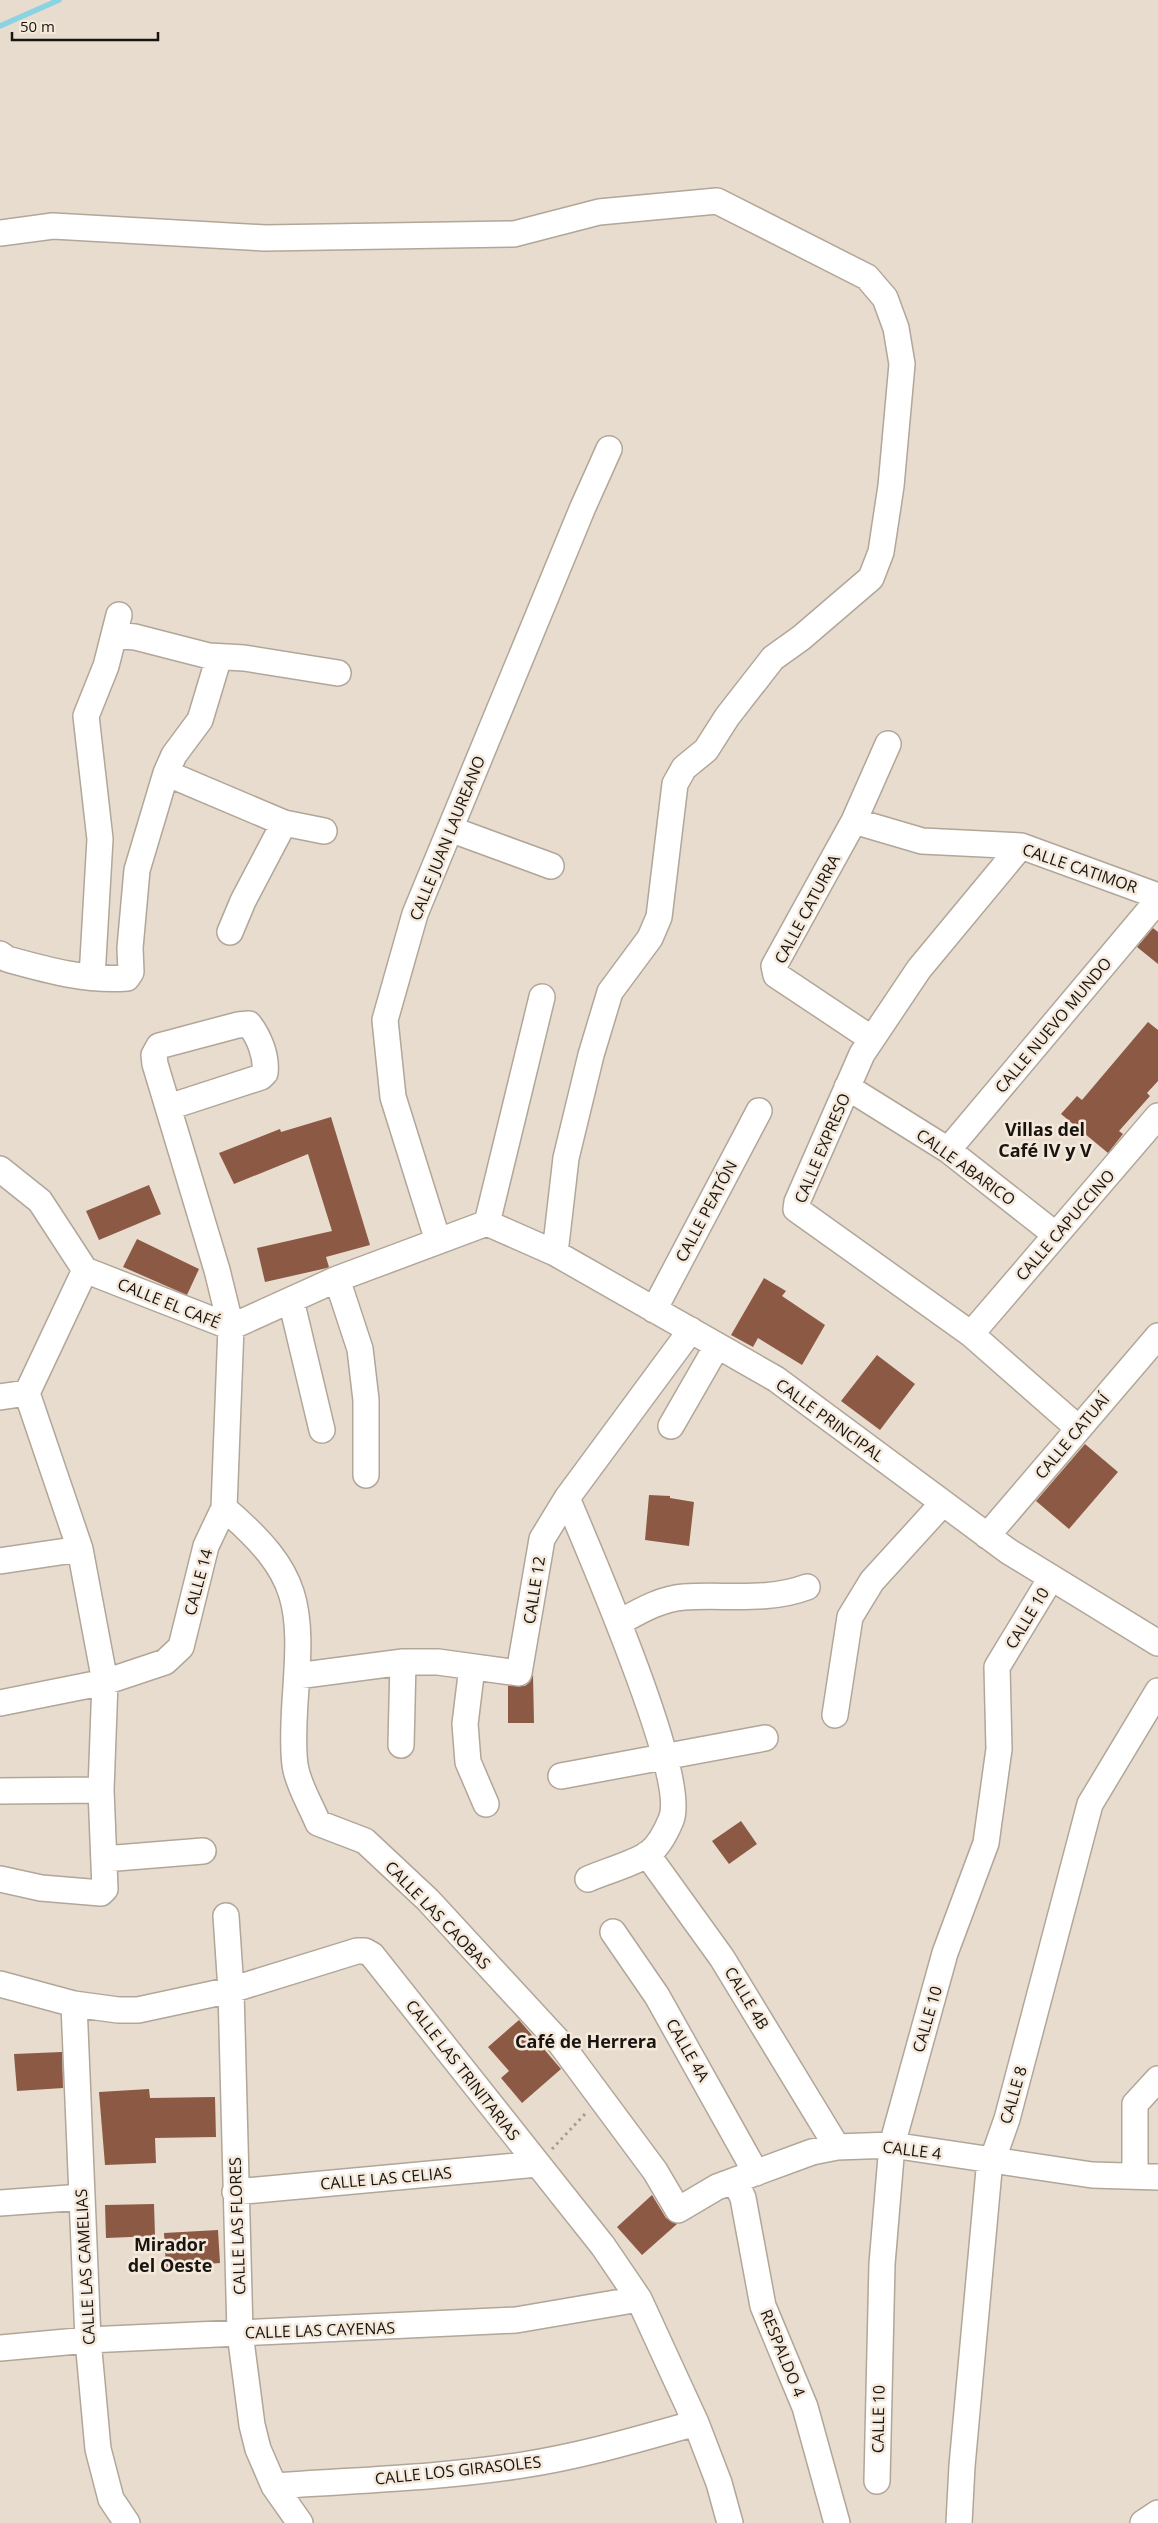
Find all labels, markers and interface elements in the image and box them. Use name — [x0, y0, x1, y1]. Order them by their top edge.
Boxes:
scale bar — [12, 10, 159, 42]
text: 50 m — [20, 16, 55, 36]
street label: CALLE JUAN LAUREANO — [404, 752, 490, 924]
street label: CALLE CATIMOR — [1020, 838, 1140, 898]
street label: CALLE CATURRA — [769, 850, 845, 967]
street label: CALLE NUEVO MUNDO — [990, 952, 1116, 1098]
street label: CALLE EXPRESO — [789, 1090, 855, 1206]
district label: Villas del Café IV y V — [998, 1117, 1092, 1162]
street label: CALLE ABARICO — [912, 1124, 1020, 1210]
street label: CALLE PEATÓN — [670, 1156, 742, 1266]
street label: CALLE CAPUCCINO — [1011, 1165, 1119, 1285]
street label: CALLE EL CAFÉ — [114, 1272, 224, 1334]
street label: CALLE PRINCIPAL — [772, 1373, 888, 1467]
street label: CALLE CATUAÍ — [1030, 1388, 1115, 1483]
street label: CALLE 14 — [179, 1546, 217, 1618]
street label: CALLE 12 — [518, 1555, 550, 1625]
street label: CALLE 10 — [1000, 1583, 1054, 1653]
street label: CALLE LAS CAOBAS — [380, 1856, 496, 1974]
street label: CALLE 4B — [720, 1963, 774, 2033]
street label: CALLE 10 — [907, 1983, 947, 2055]
street label: CALLE LAS TRINITARIAS — [401, 1995, 525, 2145]
street label: CALLE 4A — [661, 2015, 715, 2086]
district label: Café de Herrera — [515, 2029, 657, 2053]
street label: CALLE 8 — [994, 2064, 1032, 2126]
street label: CALLE 4 — [881, 2135, 943, 2165]
street label: CALLE LAS FLORES — [224, 2156, 250, 2295]
street label: CALLE LAS CELIAS — [319, 2161, 453, 2195]
street label: CALLE LAS CAMELIAS — [70, 2188, 100, 2346]
district label: Mirador del Oeste — [128, 2232, 212, 2277]
street label: RESPALDO 4 — [755, 2306, 811, 2400]
street label: CALLE LAS CAYENAS — [245, 2316, 396, 2344]
street label: CALLE 10 — [866, 2385, 890, 2453]
street label: CALLE LOS GIRASOLES — [374, 2450, 542, 2490]

